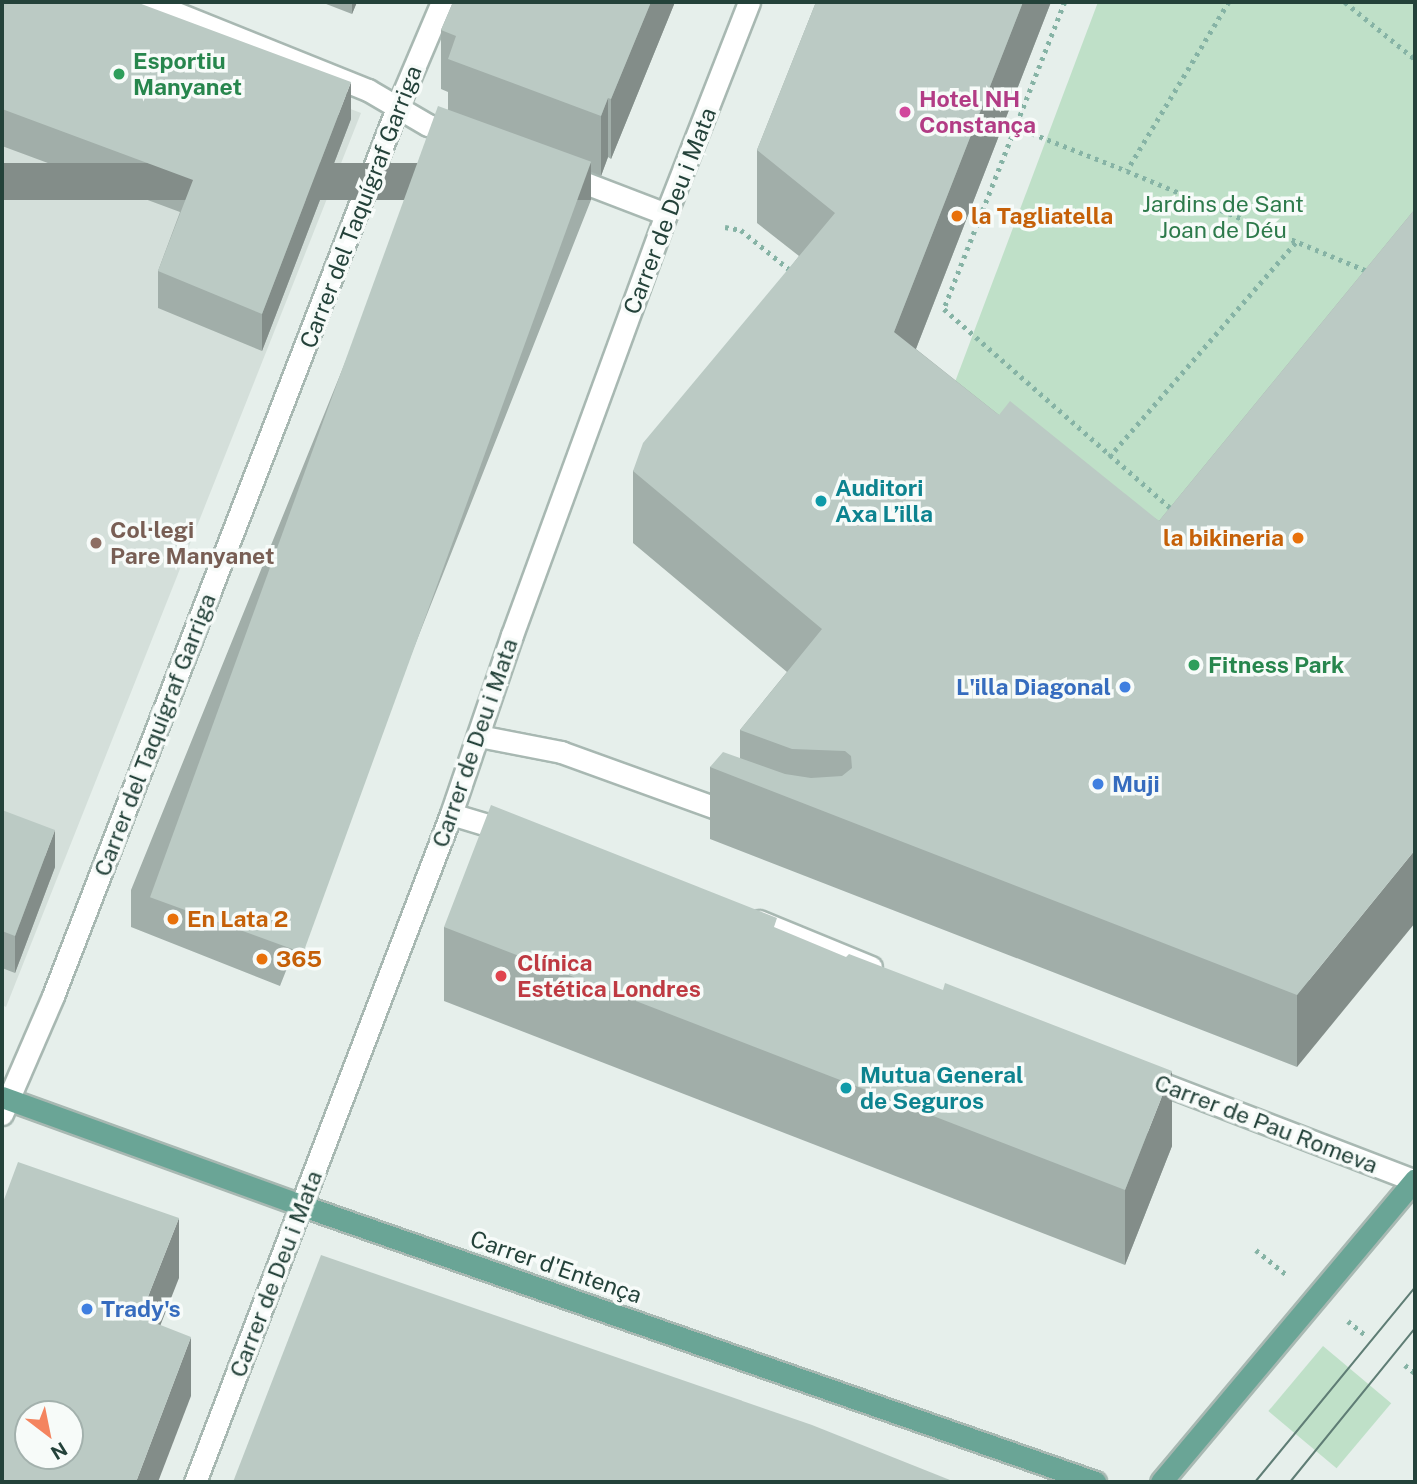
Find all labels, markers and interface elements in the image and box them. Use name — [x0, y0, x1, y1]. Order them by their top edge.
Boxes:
place label: Esportiu Manyanet — [133, 47, 242, 101]
street label: Carrer del Taquígraf Garriga — [294, 62, 428, 352]
marker: Esportiu Manyanet — [111, 66, 127, 82]
place label: Hotel NH Constança — [919, 85, 1036, 139]
street label: Carrer de Deu i Mata — [618, 104, 722, 318]
marker: Hotel NH Constança — [897, 104, 913, 120]
park label: Jardins de Sant Joan de Déu — [1142, 190, 1304, 244]
place label: la Tagliatella — [971, 202, 1113, 230]
marker: la Tagliatella — [949, 208, 965, 224]
place label: Auditori Axa L’illa — [835, 474, 933, 528]
marker: Auditori Axa L’illa — [813, 493, 829, 509]
place label: Col·legi Pare Manyanet — [110, 516, 275, 570]
place label: la bikineria — [1163, 524, 1284, 552]
marker: la bikineria — [1290, 530, 1306, 546]
marker: Col·legi Pare Manyanet — [88, 535, 104, 551]
street label: Carrer del Taquígraf Garriga — [88, 590, 222, 880]
street label: Carrer de Deu i Mata — [426, 635, 524, 851]
place label: Fitness Park — [1208, 651, 1345, 679]
marker: Fitness Park — [1186, 657, 1202, 673]
place label: L'illa Diagonal — [956, 673, 1111, 701]
marker: L'illa Diagonal — [1117, 679, 1133, 695]
place label: Muji — [1112, 770, 1160, 798]
marker: Muji — [1090, 776, 1106, 792]
place label: En Lata 2 — [187, 905, 288, 933]
marker: En Lata 2 — [165, 911, 181, 927]
place label: 365 — [276, 945, 322, 973]
place label: Clínica Estética Londres — [517, 949, 701, 1003]
marker: 365 — [254, 951, 270, 967]
marker: Clínica Estética Londres — [491, 966, 511, 986]
place label: Mutua General de Seguros — [860, 1061, 1024, 1115]
street label: Carrer de Pau Romeva — [1150, 1069, 1382, 1179]
marker: Mutua General de Seguros — [838, 1080, 854, 1096]
street label: Carrer de Deu i Mata — [224, 1167, 328, 1381]
street label: Carrer d'Entença — [467, 1225, 645, 1309]
place label: Trady's — [101, 1295, 181, 1323]
marker: Trady's — [79, 1301, 95, 1317]
north arrow — [14, 1400, 84, 1470]
text: N — [47, 1438, 71, 1464]

